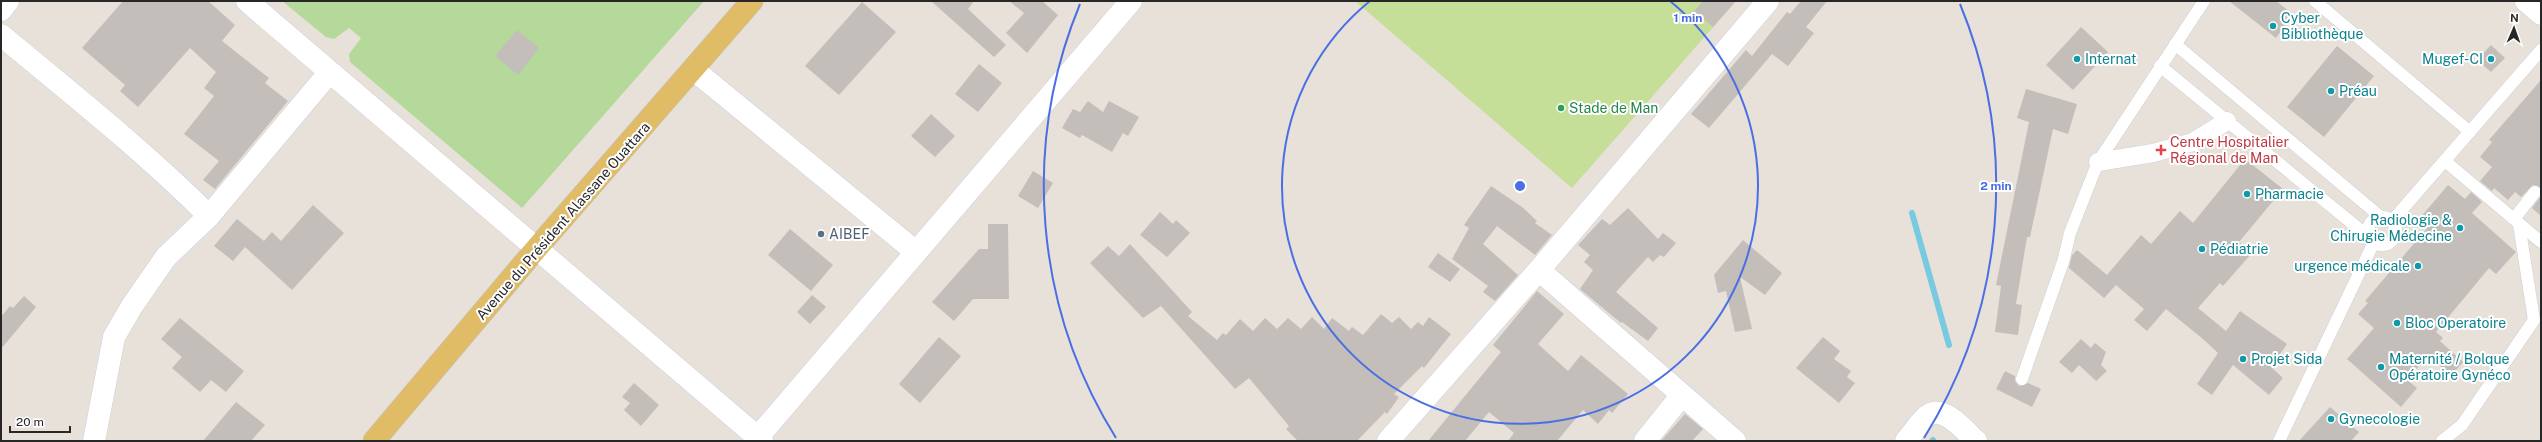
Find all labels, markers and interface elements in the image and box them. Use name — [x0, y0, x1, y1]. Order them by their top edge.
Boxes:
north arrow — [2494, 8, 2534, 48]
place label: Cyber Bibliothèque — [2281, 10, 2363, 42]
text: 1 min — [1674, 11, 1702, 25]
text: N — [2510, 12, 2519, 24]
marker: Cyber Bibliothèque — [2268, 21, 2278, 31]
place label: Internat — [2085, 51, 2136, 67]
place label: Mugef-CI — [2422, 51, 2483, 67]
marker: Internat — [2072, 54, 2082, 64]
marker: Mugef-CI — [2486, 54, 2496, 64]
place label: Préau — [2339, 83, 2377, 99]
marker: Préau — [2326, 86, 2336, 96]
place label: Stade de Man — [1569, 100, 1658, 116]
marker: Stade de Man — [1556, 103, 1566, 113]
street label: Avenue du Président Alassane Ouattara — [473, 119, 653, 323]
place label: Centre Hospitalier Régional de Man — [2170, 134, 2289, 166]
marker: Centre Hospitalier Régional de Man — [2155, 144, 2167, 156]
centre of rings — [1513, 179, 1527, 193]
text: 2 min — [1980, 179, 2012, 193]
place label: Pharmacie — [2255, 186, 2324, 202]
marker: Pharmacie — [2242, 189, 2252, 199]
place label: Radiologie & Chirugie Médecine — [2330, 212, 2452, 244]
marker: Radiologie & Chirugie Médecine — [2455, 223, 2465, 233]
place label: AIBEF — [829, 226, 869, 242]
marker: AIBEF — [816, 229, 826, 239]
place label: Pédiatrie — [2210, 241, 2268, 257]
marker: Pédiatrie — [2197, 244, 2207, 254]
place label: urgence médicale — [2294, 258, 2410, 274]
marker: urgence médicale — [2413, 261, 2423, 271]
place label: Bloc Operatoire — [2405, 315, 2506, 331]
marker: Bloc Operatoire — [2392, 318, 2402, 328]
place label: Projet Sida — [2251, 351, 2322, 367]
place label: Maternité / Bolque Opératoire Gynéco — [2389, 351, 2511, 383]
marker: Projet Sida — [2238, 354, 2248, 364]
marker: Maternité / Bolque Opératoire Gynéco — [2376, 362, 2386, 372]
scale bar — [10, 408, 70, 434]
place label: Gynecologie — [2339, 411, 2420, 427]
marker: Gynecologie — [2326, 414, 2336, 424]
text: 20 m — [16, 415, 44, 429]

